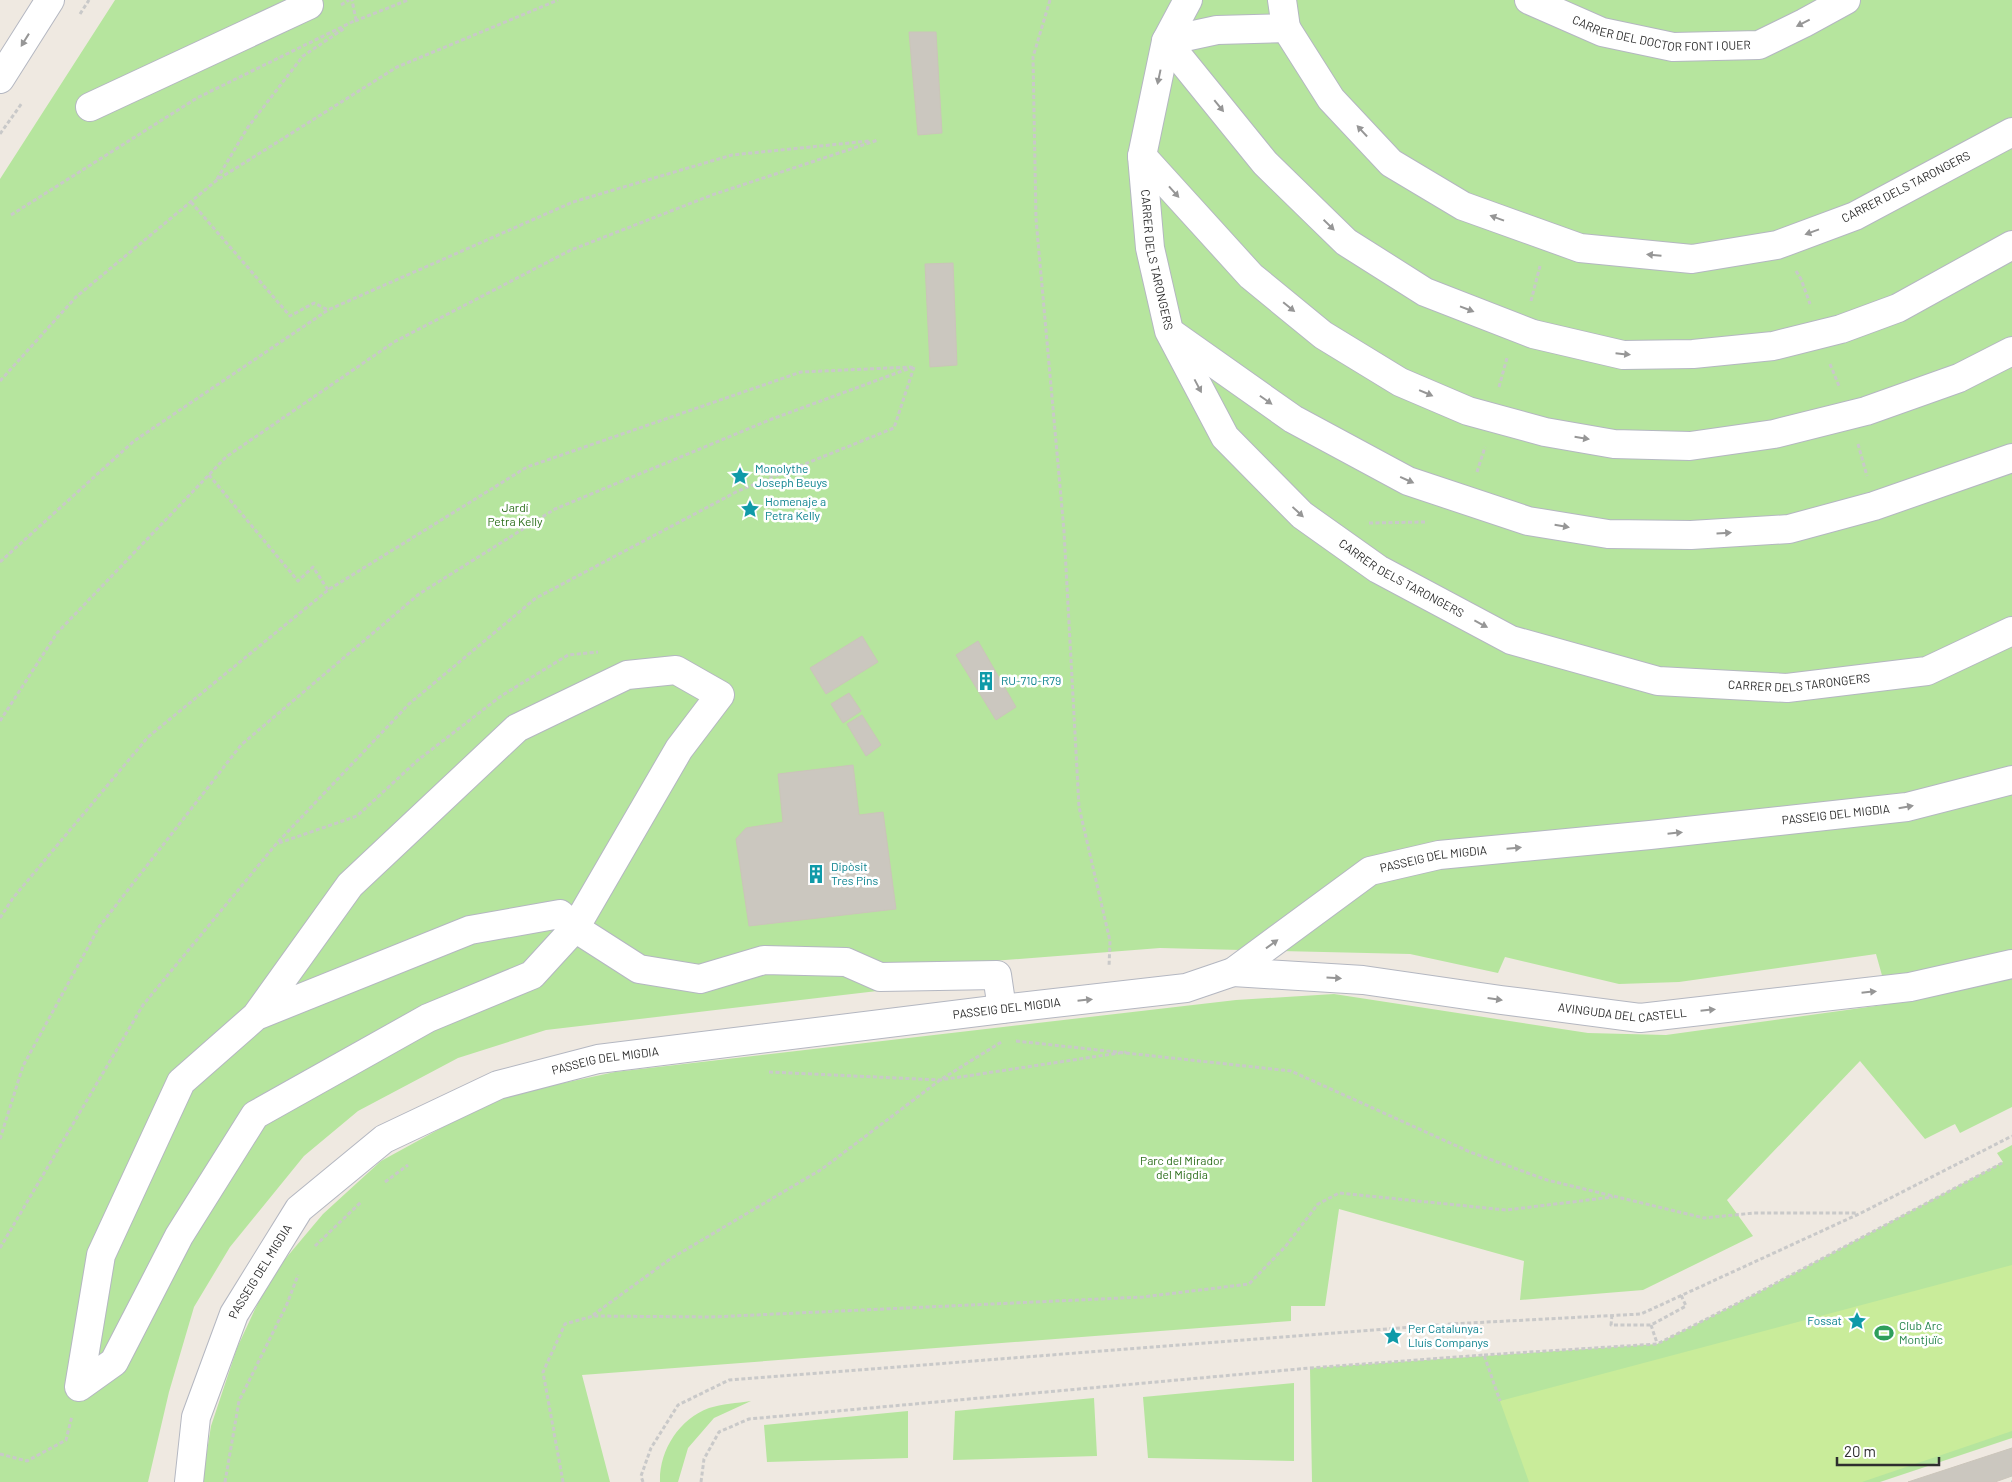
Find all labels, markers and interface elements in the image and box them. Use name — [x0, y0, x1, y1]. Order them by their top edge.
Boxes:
street label: CARRER DEL DOCTOR FONT I QUER — [1570, 12, 1751, 53]
one-way arrow — [1796, 19, 1811, 27]
one-way arrow — [20, 33, 30, 46]
one-way arrow — [1154, 70, 1162, 86]
one-way arrow — [1213, 99, 1224, 112]
one-way arrow — [1356, 126, 1368, 138]
street label: CARRER DELS TARONGERS — [1839, 148, 1972, 225]
one-way arrow — [1169, 186, 1180, 199]
street label: CARRER DELS TARONGERS — [1139, 189, 1177, 331]
one-way arrow — [1489, 214, 1504, 221]
one-way arrow — [1323, 219, 1335, 231]
one-way arrow — [1805, 229, 1820, 236]
one-way arrow — [1645, 251, 1661, 259]
one-way arrow — [1282, 302, 1295, 313]
one-way arrow — [1460, 305, 1475, 313]
one-way arrow — [1615, 350, 1631, 358]
one-way arrow — [1194, 379, 1202, 393]
one-way arrow — [1419, 389, 1433, 397]
one-way arrow — [1259, 395, 1273, 405]
one-way arrow — [1574, 435, 1590, 443]
place label: Monolythe Joseph Beuys — [755, 461, 828, 489]
place icon: Monolythe Joseph Beuys — [729, 465, 751, 487]
one-way arrow — [1400, 476, 1414, 484]
place label: Homenaje a Petra Kelly — [765, 494, 826, 522]
place icon: Homenaje a Petra Kelly — [739, 498, 761, 520]
park label: Jardí Petra Kelly — [487, 500, 543, 528]
one-way arrow — [1292, 506, 1304, 518]
one-way arrow — [1555, 523, 1571, 531]
one-way arrow — [1716, 529, 1732, 537]
street label: CARRER DELS TARONGERS — [1337, 536, 1467, 620]
one-way arrow — [1474, 620, 1489, 628]
building icon: RU-710-R79 — [975, 670, 997, 692]
street label: CARRER DELS TARONGERS — [1728, 670, 1871, 694]
place label: RU-710-R79 — [1001, 673, 1061, 687]
street label: PASSEIG DEL MIGDIA — [1781, 801, 1890, 827]
one-way arrow — [1899, 802, 1915, 810]
one-way arrow — [1668, 829, 1684, 837]
street label: PASSEIG DEL MIGDIA — [1378, 842, 1487, 875]
one-way arrow — [1506, 844, 1522, 852]
place label: Dipòsit Tres Pins — [831, 859, 879, 887]
building icon: Dipòsit Tres Pins — [805, 863, 827, 885]
one-way arrow — [1265, 939, 1279, 949]
one-way arrow — [1326, 975, 1342, 983]
one-way arrow — [1862, 988, 1878, 996]
street label: PASSEIG DEL MIGDIA — [952, 994, 1061, 1021]
one-way arrow — [1078, 996, 1094, 1004]
one-way arrow — [1487, 996, 1503, 1004]
street label: AVINGUDA DEL CASTELL — [1557, 999, 1687, 1024]
one-way arrow — [1700, 1006, 1716, 1014]
street label: PASSEIG DEL MIGDIA — [550, 1044, 659, 1077]
park label: Parc del Mirador del Migdia — [1140, 1153, 1225, 1181]
street label: PASSEIG DEL MIGDIA — [225, 1221, 294, 1320]
place icon: Fossat — [1846, 1310, 1868, 1332]
place label: Fossat — [1807, 1313, 1842, 1327]
place label: Club Arc Montjuïc — [1899, 1318, 1943, 1346]
place label: Per Catalunya: Lluís Companys — [1408, 1321, 1489, 1349]
sports icon: Club Arc Montjuïc — [1873, 1322, 1895, 1344]
place icon: Per Catalunya: Lluís Companys — [1382, 1325, 1404, 1347]
scale bar — [1837, 1434, 1940, 1466]
text: 20 m — [1844, 1442, 1876, 1460]

